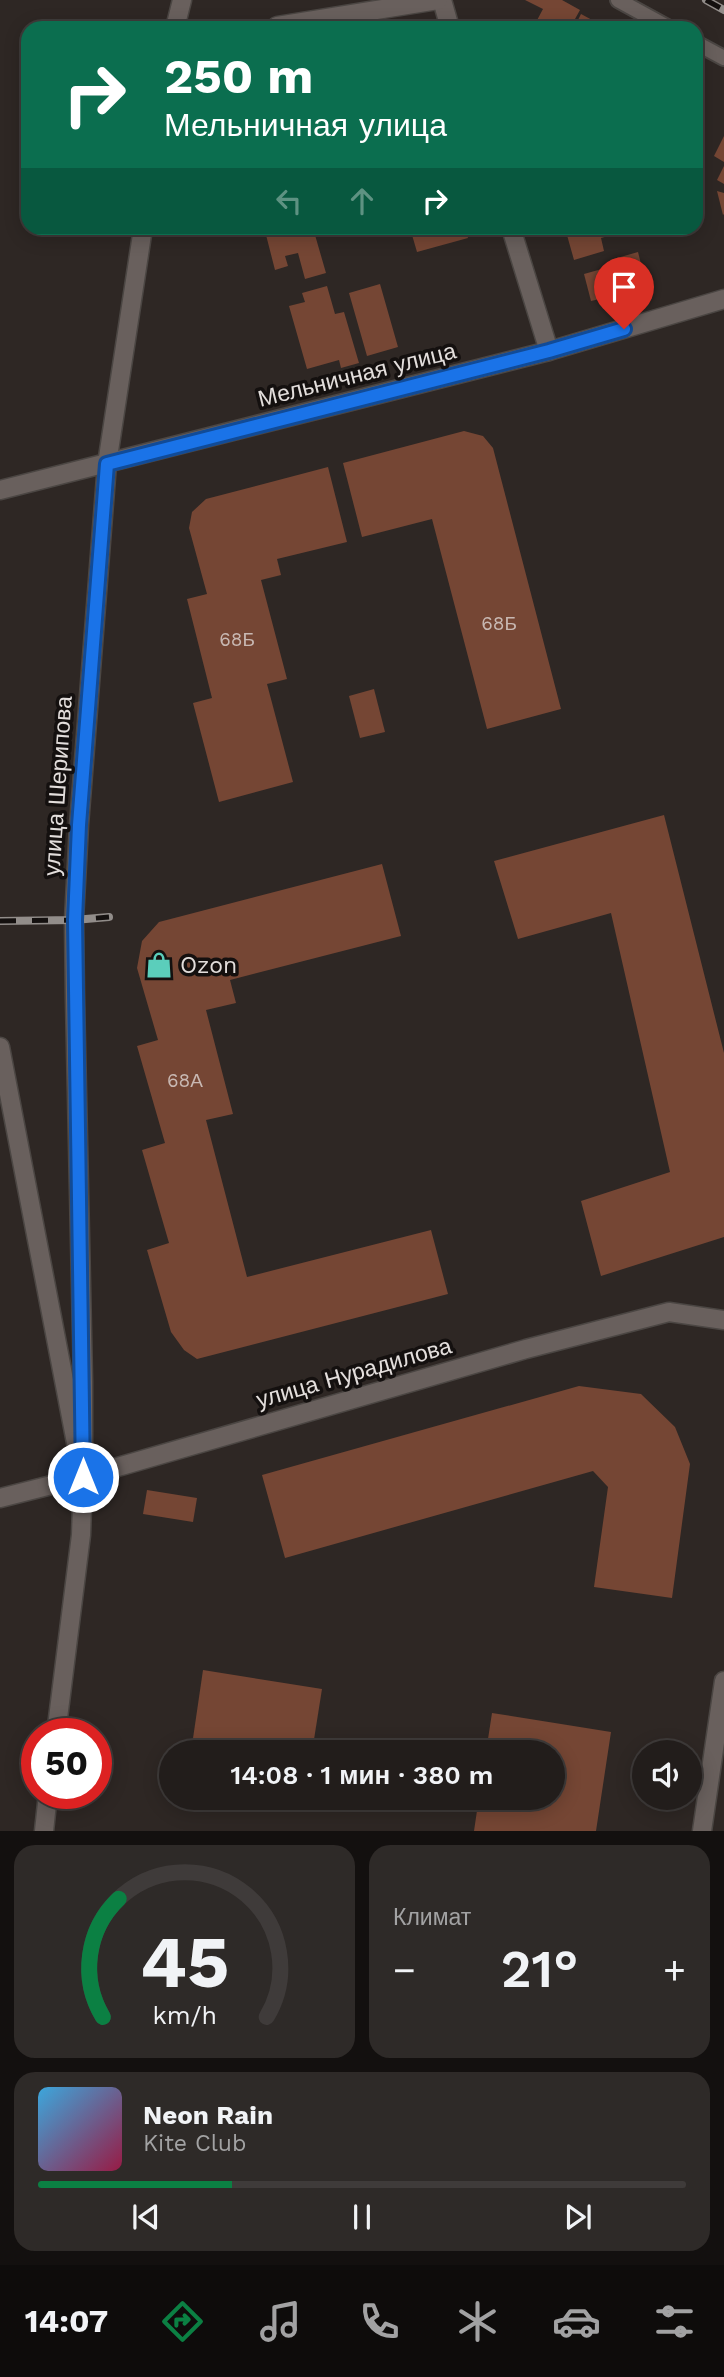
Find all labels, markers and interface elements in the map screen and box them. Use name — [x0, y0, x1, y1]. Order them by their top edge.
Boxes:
text: 250 m — [164, 47, 313, 105]
icon: right — [49, 49, 140, 140]
text: Мельничная улица — [164, 106, 447, 144]
icon: left — [270, 182, 308, 220]
icon: ahead — [343, 182, 381, 220]
icon: right — [416, 182, 454, 220]
pin — [594, 257, 654, 329]
icon: arrive — [605, 268, 643, 306]
street label: Мельничная улица — [255, 337, 459, 413]
house number: 68Б — [481, 612, 517, 635]
house number: 68Б — [219, 628, 255, 651]
street label: улица Шерипова — [38, 695, 78, 877]
shop icon: Ozon — [144, 950, 174, 980]
place label: Ozon — [180, 952, 237, 979]
house number: 68А — [167, 1069, 203, 1092]
street label: улица Нурадилова — [253, 1332, 455, 1414]
position arrow — [46, 1440, 120, 1514]
speed limit sign: 50 — [21, 1718, 112, 1809]
map controls — [632, 1740, 702, 1810]
button: sound — [632, 1740, 702, 1810]
text: 14:08 · 1 мин · 380 m — [231, 1760, 493, 1790]
text: Климат — [393, 1904, 471, 1931]
text: 45 — [140, 1920, 229, 2006]
text: 21° — [501, 1939, 578, 2000]
text: − — [393, 1948, 416, 1992]
text: + — [663, 1948, 686, 1992]
text: km/h — [152, 2001, 217, 2030]
text: Neon Rain — [143, 2100, 273, 2130]
text: Kite Club — [143, 2130, 246, 2157]
icon: previous — [127, 2198, 165, 2236]
icon: pause — [343, 2198, 381, 2236]
icon: next — [559, 2198, 597, 2236]
icon: directions — [158, 2297, 207, 2346]
icon: music — [256, 2297, 305, 2346]
icon: phone — [355, 2297, 404, 2346]
icon: climate — [453, 2297, 502, 2346]
icon: car — [552, 2297, 601, 2346]
icon: filters — [650, 2297, 699, 2346]
text: 14:07 — [25, 2302, 108, 2340]

